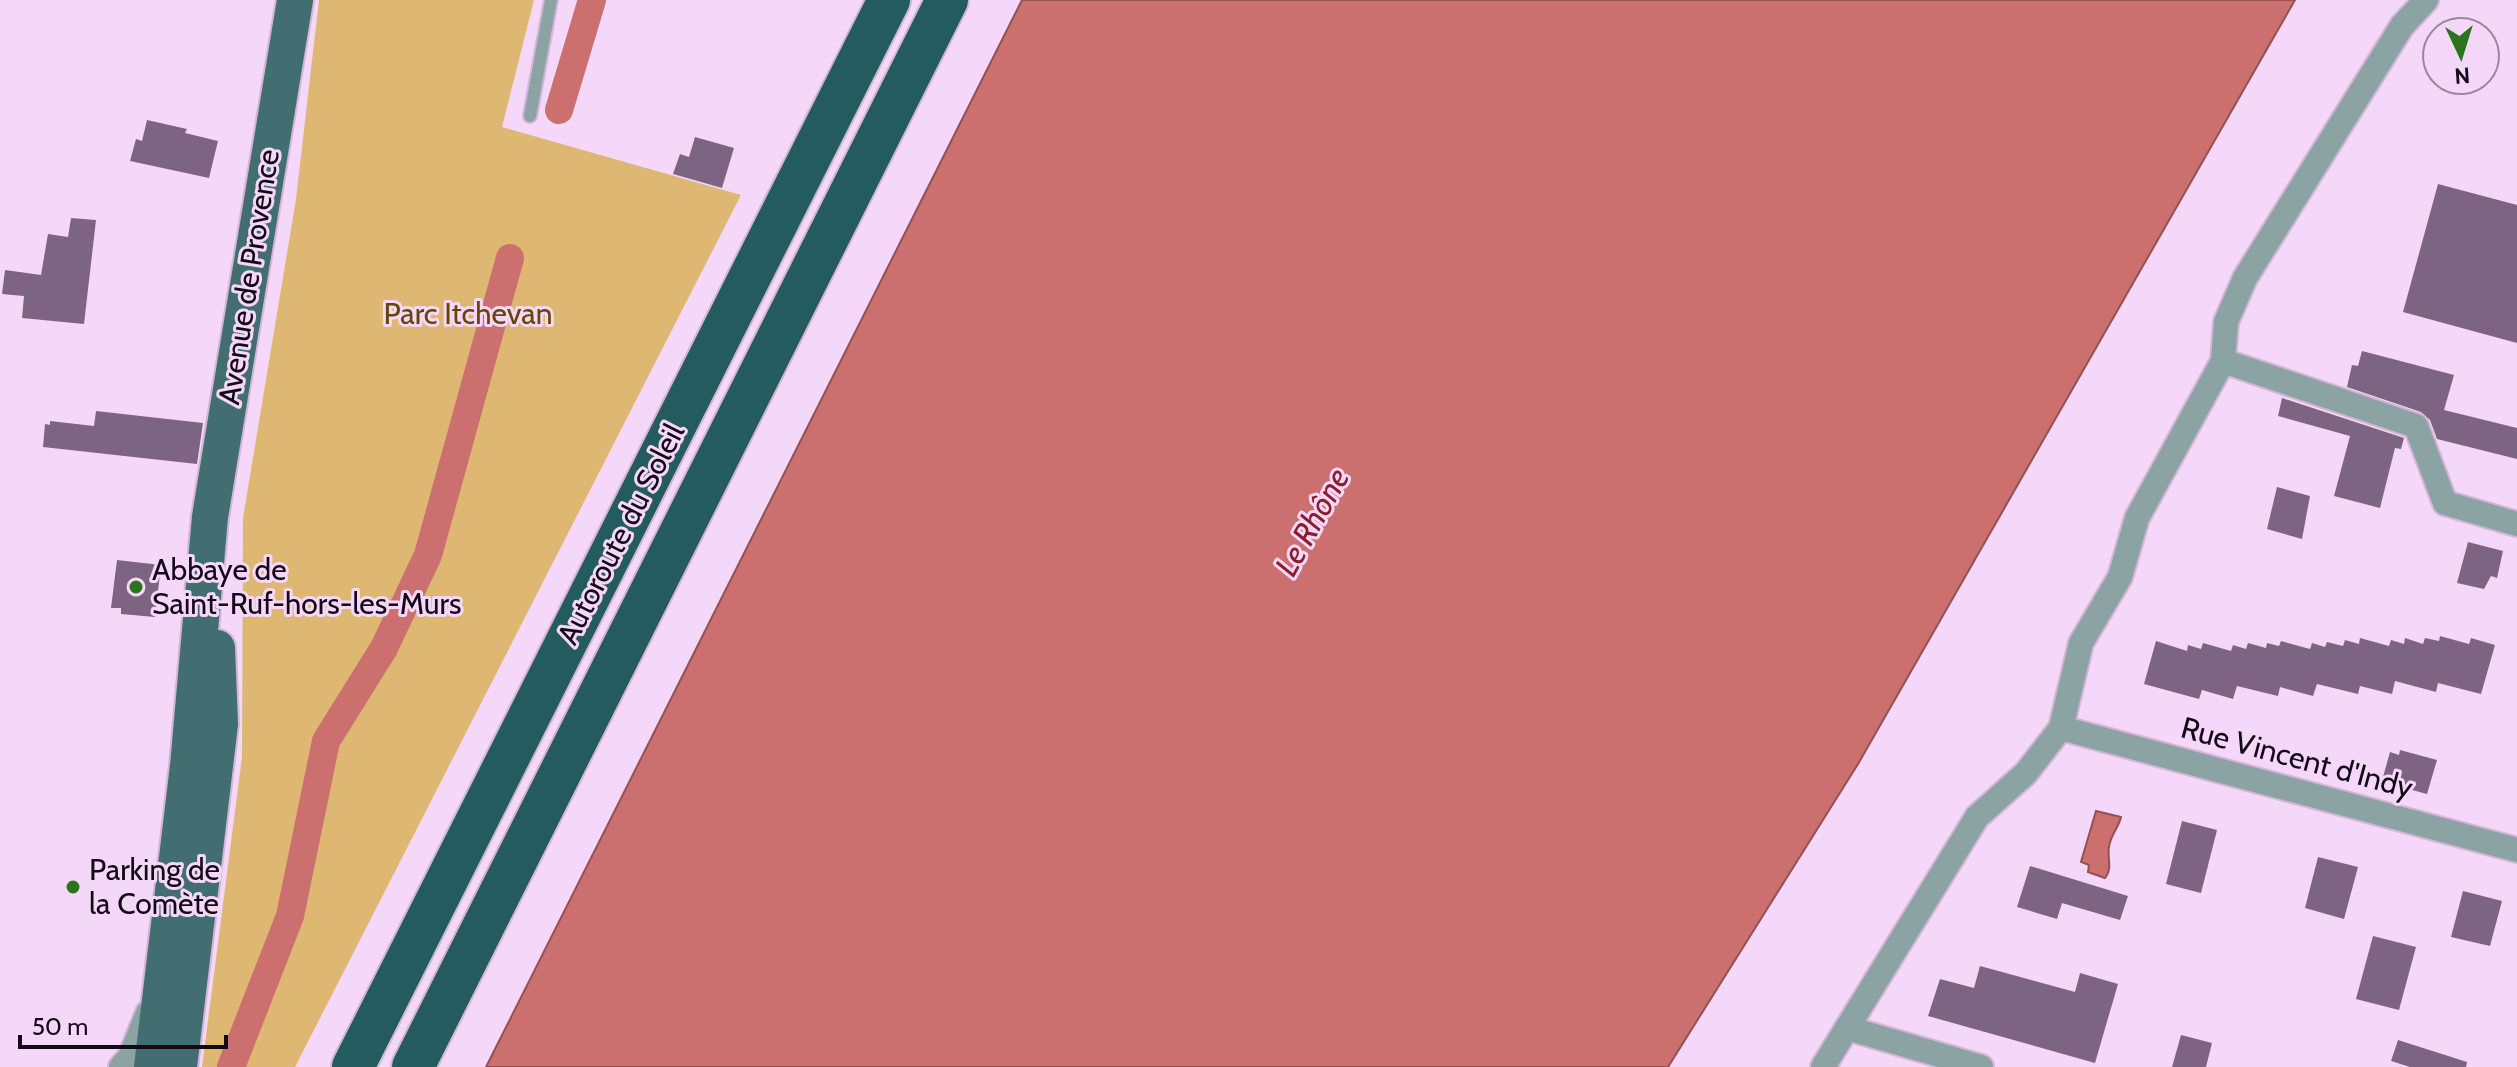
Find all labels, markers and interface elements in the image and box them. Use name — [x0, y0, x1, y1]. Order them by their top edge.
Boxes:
north arrow — [2421, 16, 2501, 96]
text: N — [2454, 61, 2471, 89]
street label: Avenue de Provence — [210, 146, 287, 407]
park label: Parc Itchevan — [384, 295, 552, 332]
street label: Autoroute du Soleil — [549, 417, 692, 650]
water label: Le Rhône — [1266, 461, 1357, 582]
place label: Abbaye de Saint-Ruf-hors-les-Murs — [152, 551, 461, 622]
marker: Abbaye de Saint-Ruf-hors-les-Murs — [127, 578, 145, 596]
street label: Rue Vincent d'Indy — [2177, 709, 2417, 806]
place label: Parking de la Comète — [89, 851, 220, 922]
marker: Parking de la Comète — [64, 878, 82, 896]
scale bar — [20, 999, 226, 1049]
text: 50 m — [32, 1012, 88, 1041]

